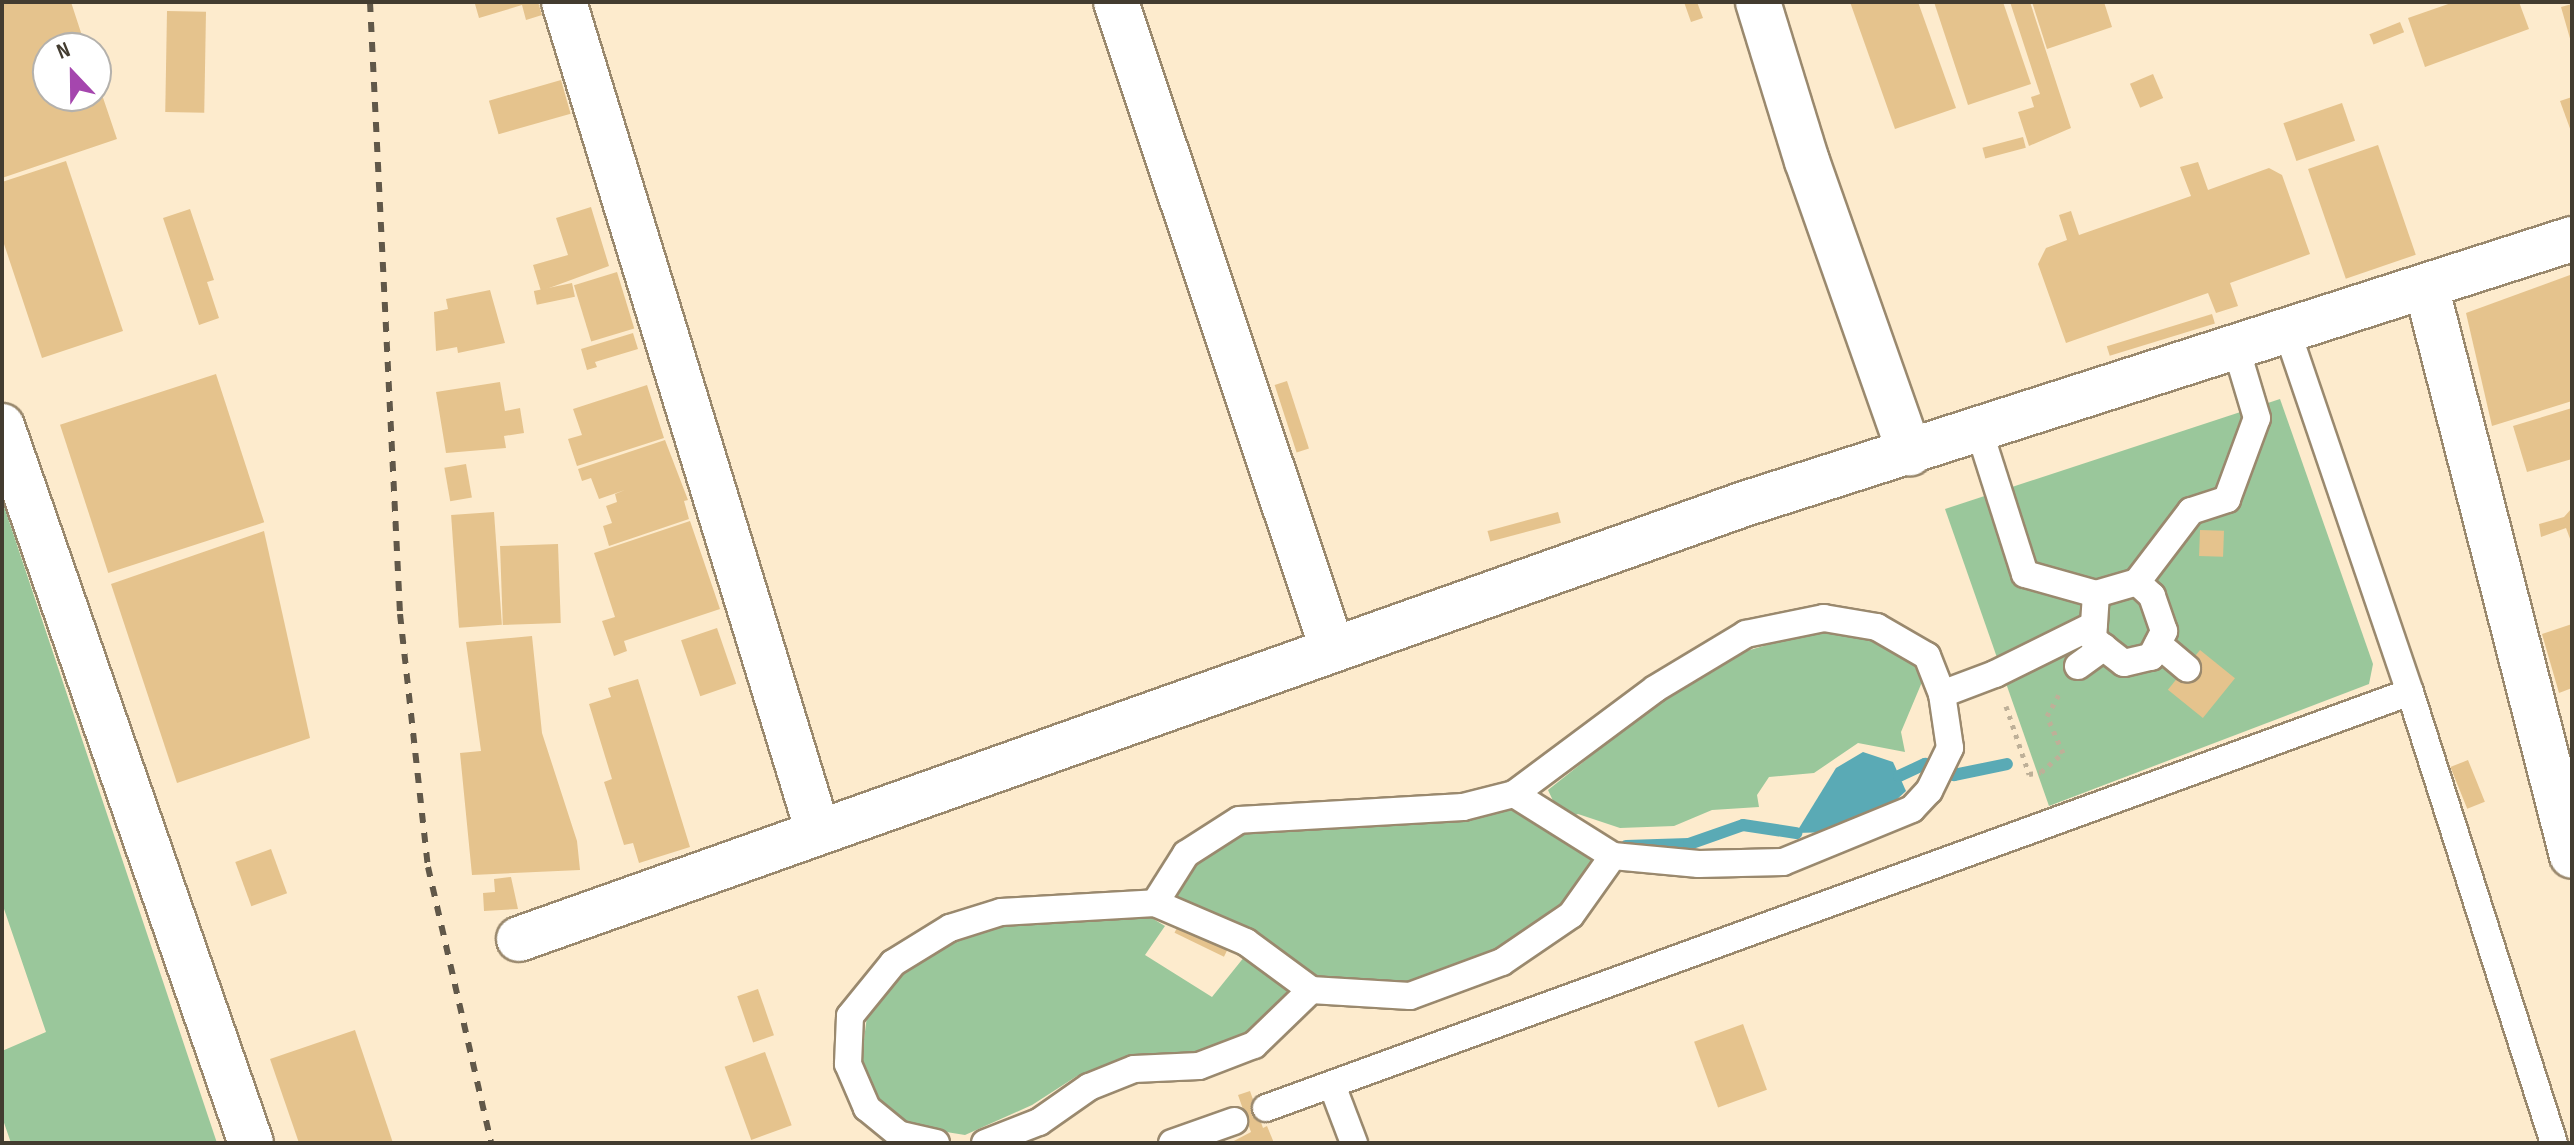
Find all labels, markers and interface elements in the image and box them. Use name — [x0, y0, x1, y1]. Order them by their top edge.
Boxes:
north arrow — [32, 32, 112, 112]
text: N — [53, 36, 74, 66]

